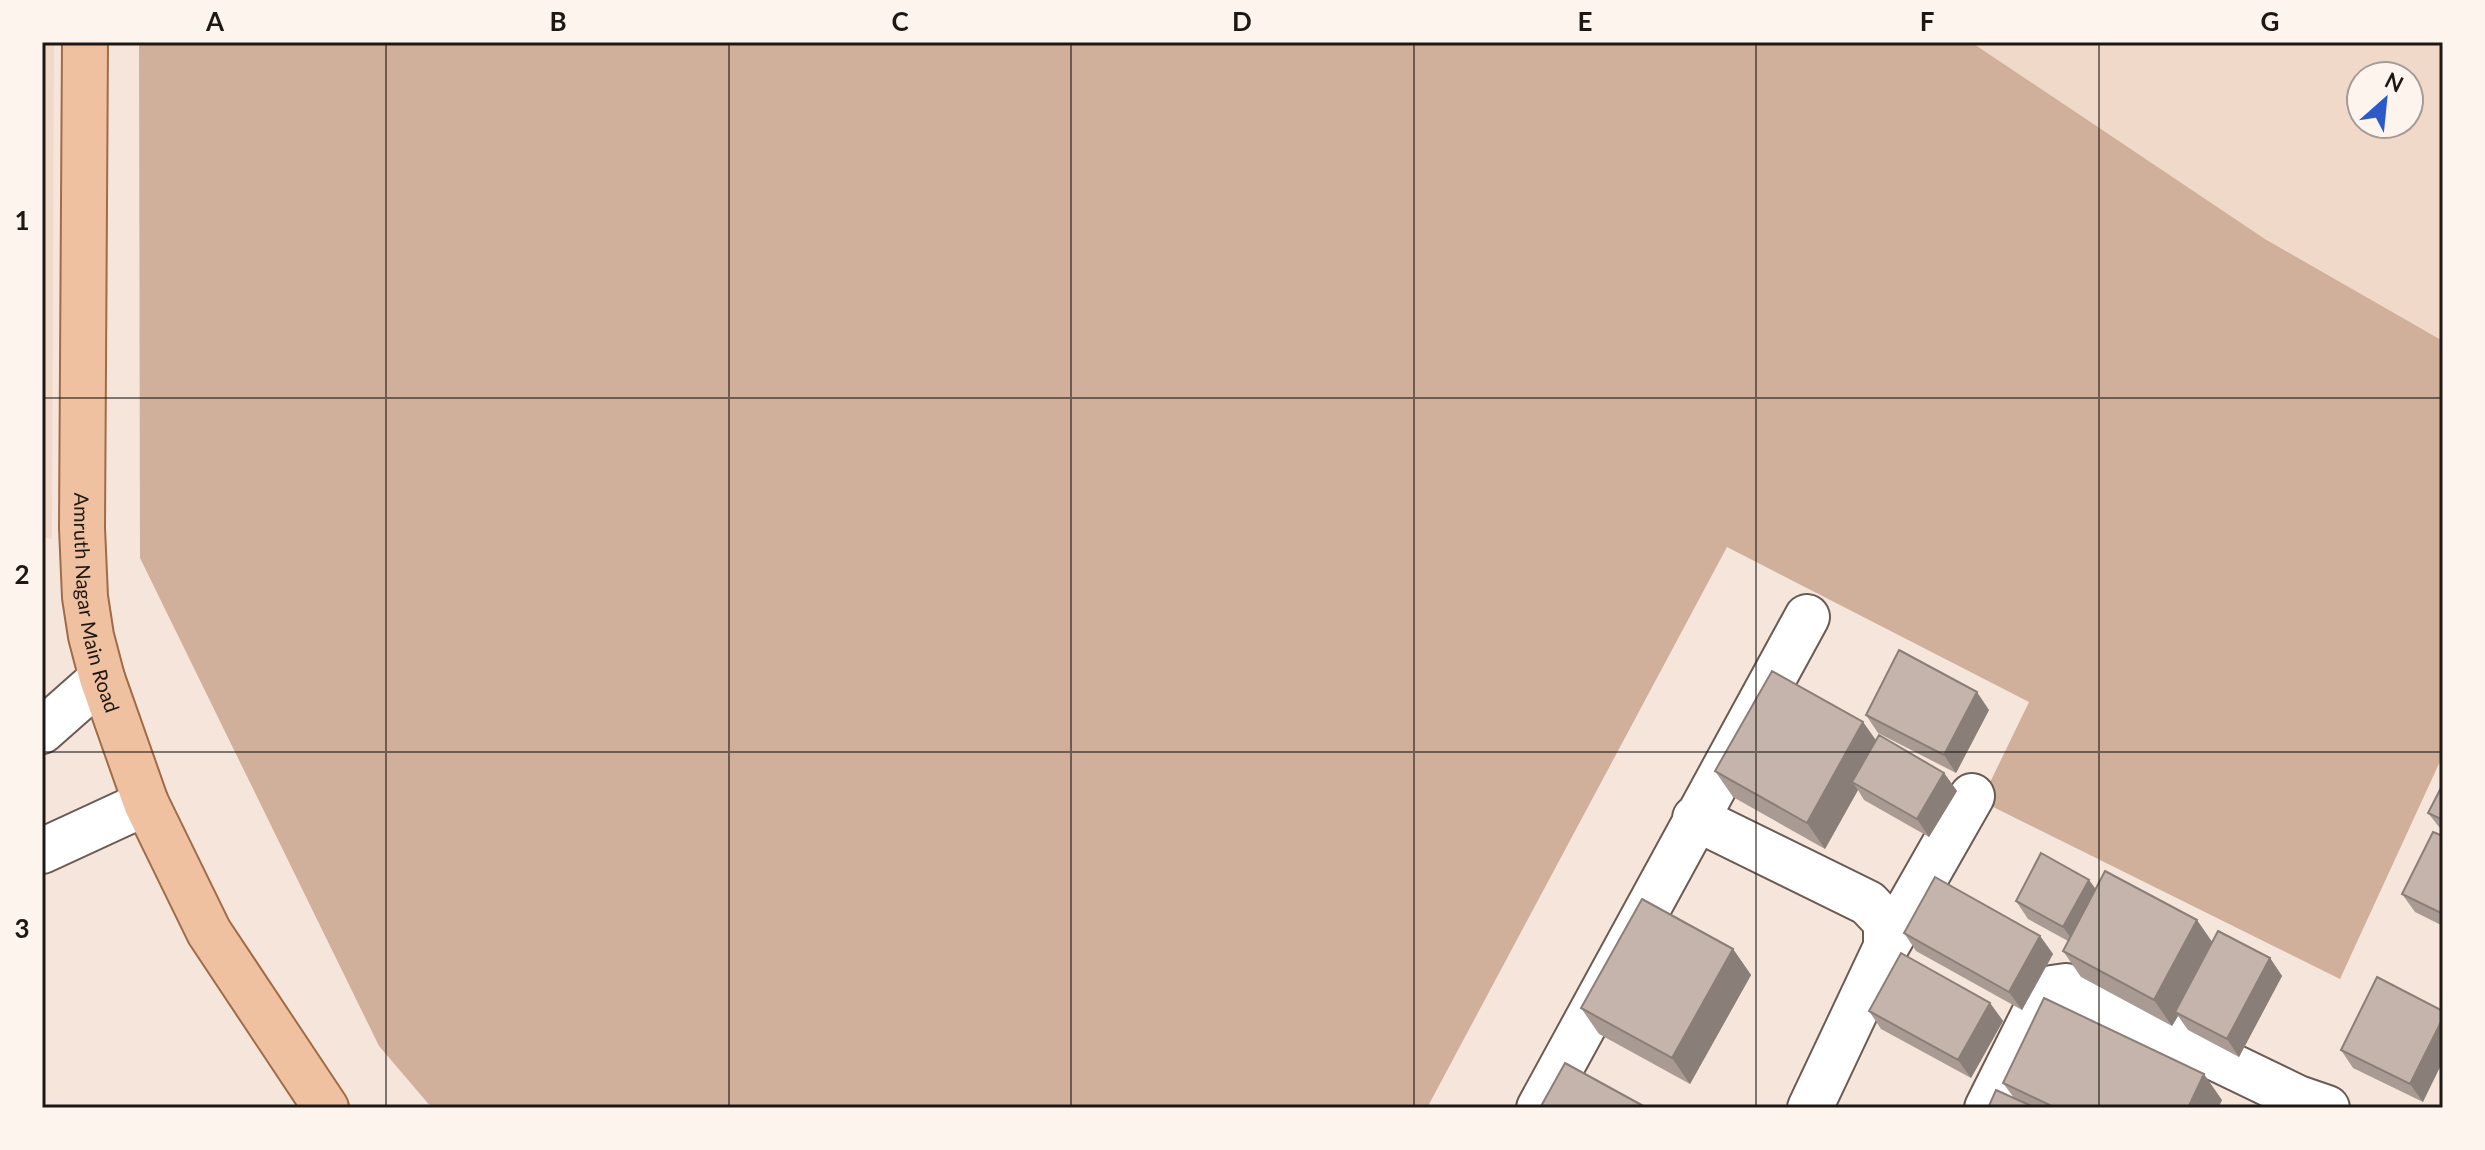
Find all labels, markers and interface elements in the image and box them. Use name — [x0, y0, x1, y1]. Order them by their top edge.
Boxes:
text: A — [205, 5, 225, 37]
text: B — [549, 5, 567, 37]
text: C — [891, 5, 909, 37]
text: D — [1232, 5, 1252, 37]
text: E — [1578, 5, 1592, 37]
text: F — [1920, 5, 1934, 37]
text: G — [2261, 5, 2279, 37]
north arrow — [2345, 60, 2425, 140]
text: N — [2381, 66, 2408, 98]
text: 1 — [14, 204, 30, 236]
street label: Amruth Nagar Main Road — [70, 492, 125, 715]
text: 2 — [14, 558, 30, 590]
text: 3 — [14, 912, 30, 944]

